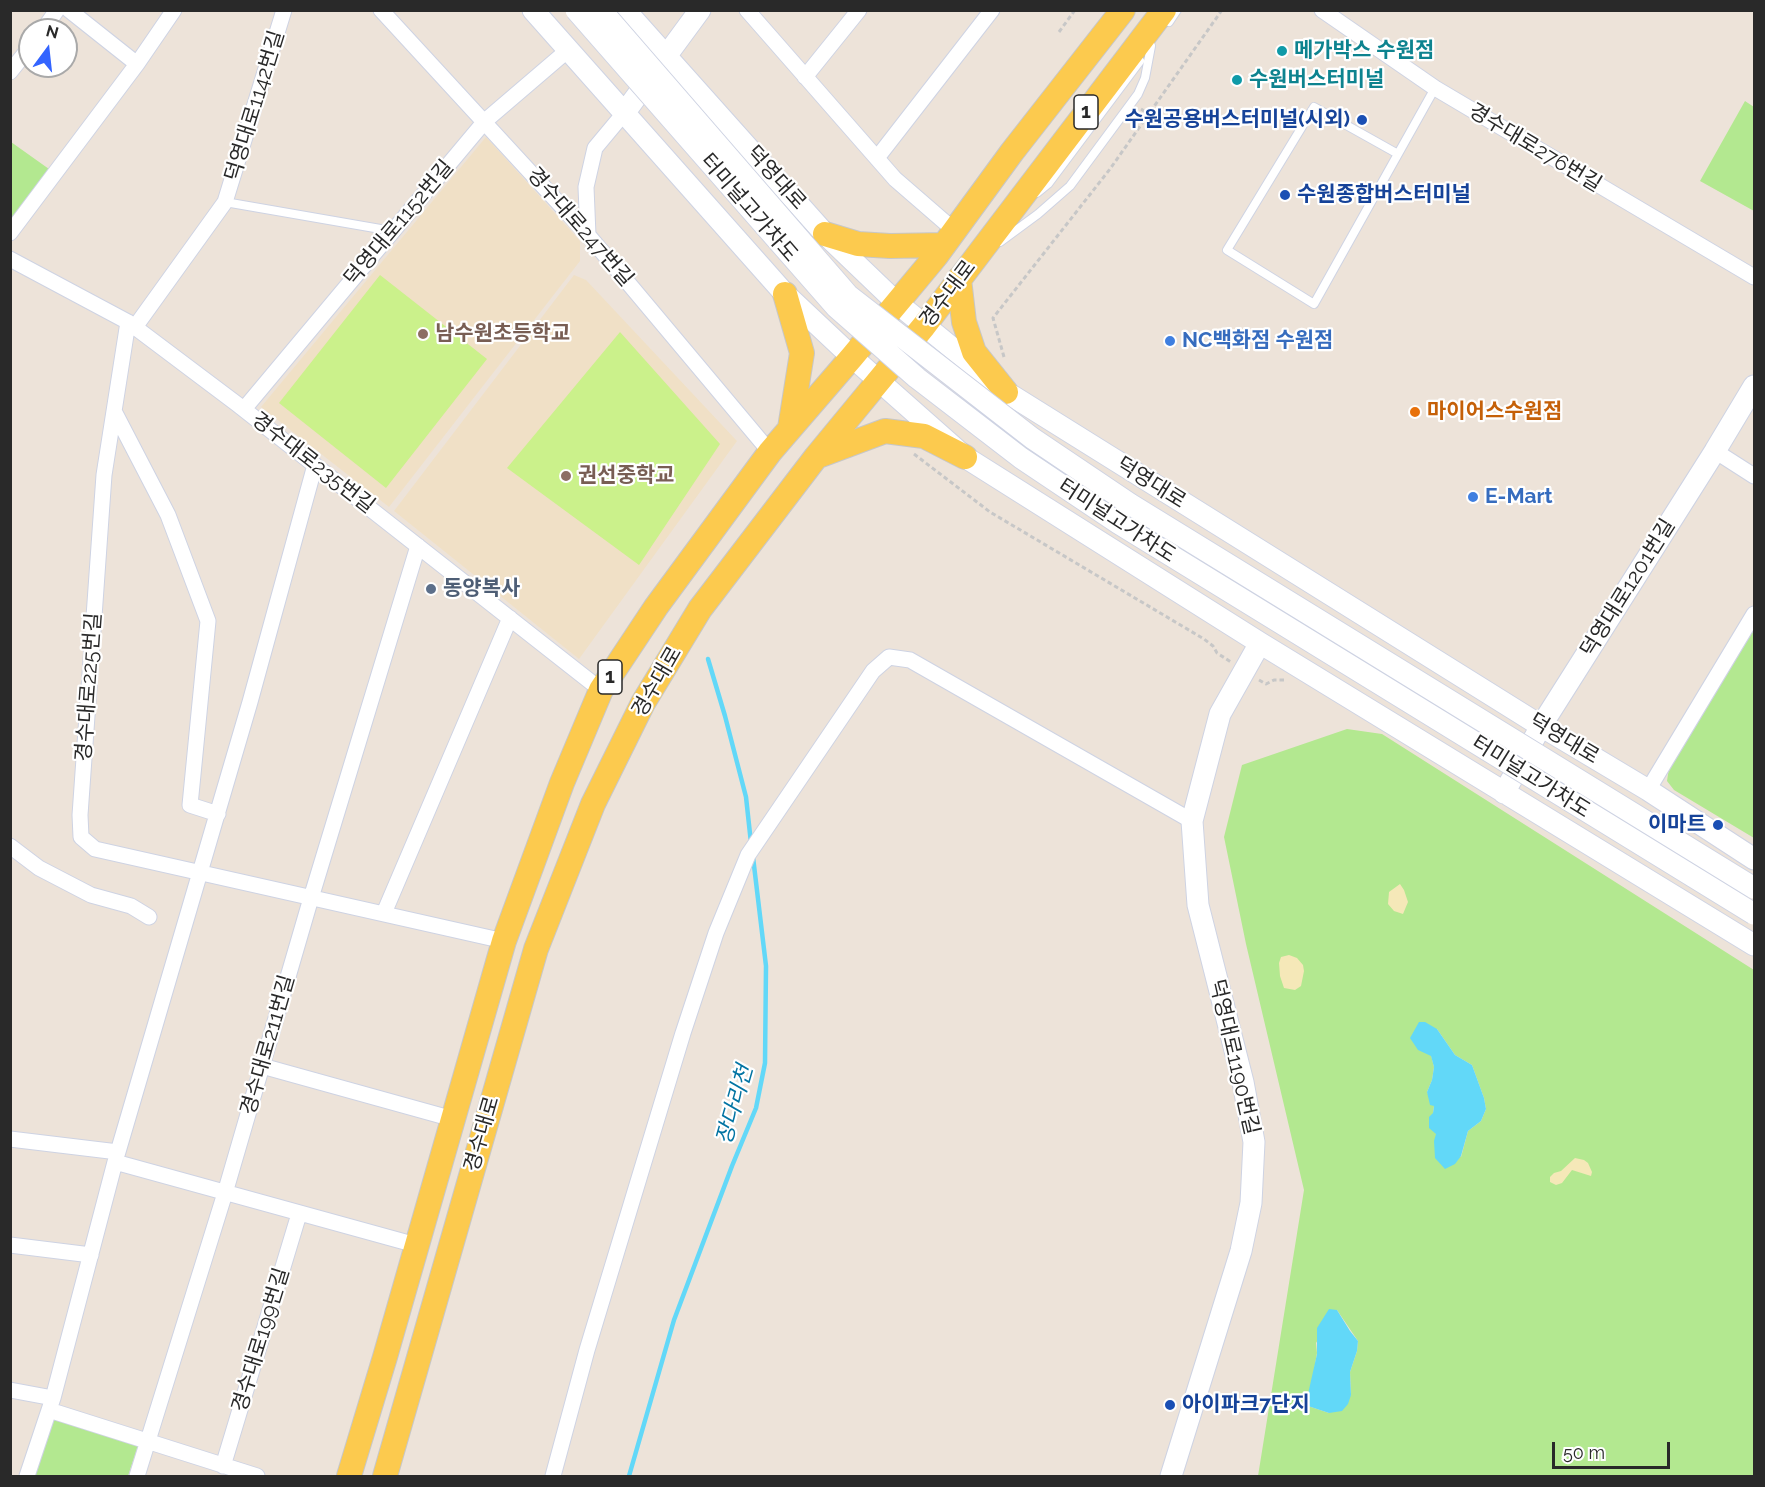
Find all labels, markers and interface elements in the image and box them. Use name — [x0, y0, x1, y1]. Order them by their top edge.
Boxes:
north arrow — [18, 18, 78, 78]
text: N — [44, 21, 61, 43]
street label: 덕영대로1142번길 — [220, 28, 290, 184]
place label: 메가박스 수원점 — [1294, 38, 1434, 64]
marker: 메가박스 수원점 — [1275, 44, 1289, 58]
place label: 수원버스터미널 — [1249, 67, 1384, 93]
marker: 수원버스터미널 — [1230, 73, 1244, 87]
road number: 1 — [1074, 95, 1098, 129]
street label: 경수대로276번길 — [1464, 98, 1606, 198]
place label: 수원공용버스터미널(시외) — [1124, 107, 1350, 133]
marker: 수원공용버스터미널(시외) — [1355, 113, 1369, 127]
street label: 덕영대로 — [741, 141, 811, 215]
street label: 터미널고가차도 — [695, 149, 803, 267]
street label: 덕영대로1152번길 — [339, 155, 459, 291]
street label: 경수대로247번길 — [521, 162, 639, 292]
place label: 수원종합버스터미널 — [1297, 182, 1471, 208]
marker: 수원종합버스터미널 — [1278, 188, 1292, 202]
street label: 경수대로 — [915, 256, 981, 332]
place label: 남수원초등학교 — [435, 321, 570, 347]
marker: 남수원초등학교 — [416, 327, 430, 341]
place label: NC백화점 수원점 — [1182, 328, 1333, 354]
marker: NC백화점 수원점 — [1163, 334, 1177, 348]
place label: 마이어스수원점 — [1427, 399, 1562, 425]
marker: 마이어스수원점 — [1408, 405, 1422, 419]
street label: 경수대로235번길 — [246, 407, 380, 519]
street label: 덕영대로 — [1112, 452, 1190, 514]
place label: 권선중학교 — [578, 463, 675, 489]
marker: 권선중학교 — [559, 469, 573, 483]
street label: 터미널고가차도 — [1053, 474, 1181, 568]
place label: E-Mart — [1485, 484, 1553, 510]
marker: E-Mart — [1466, 490, 1480, 504]
street label: 덕영대로1201번길 — [1576, 514, 1680, 662]
place label: 동양복사 — [443, 576, 520, 602]
marker: 동양복사 — [424, 582, 438, 596]
street label: 경수대로225번길 — [71, 612, 107, 762]
street label: 경수대로 — [627, 642, 687, 722]
road number: 1 — [598, 660, 622, 694]
street label: 덕영대로 — [1524, 708, 1604, 770]
street label: 터미널고가차도 — [1467, 730, 1595, 824]
place label: 이마트 — [1648, 812, 1706, 838]
marker: 이마트 — [1711, 818, 1725, 832]
street label: 경수대로211번길 — [236, 972, 300, 1118]
street label: 덕영대로1190번길 — [1204, 977, 1264, 1137]
water label: 장다리천 — [711, 1062, 759, 1148]
street label: 경수대로 — [459, 1093, 505, 1175]
street label: 경수대로199번길 — [227, 1265, 295, 1415]
place label: 아이파크7단지 — [1182, 1392, 1310, 1418]
marker: 아이파크7단지 — [1163, 1398, 1177, 1412]
scale bar — [1555, 1430, 1674, 1468]
text: 50 m — [1563, 1442, 1605, 1463]

